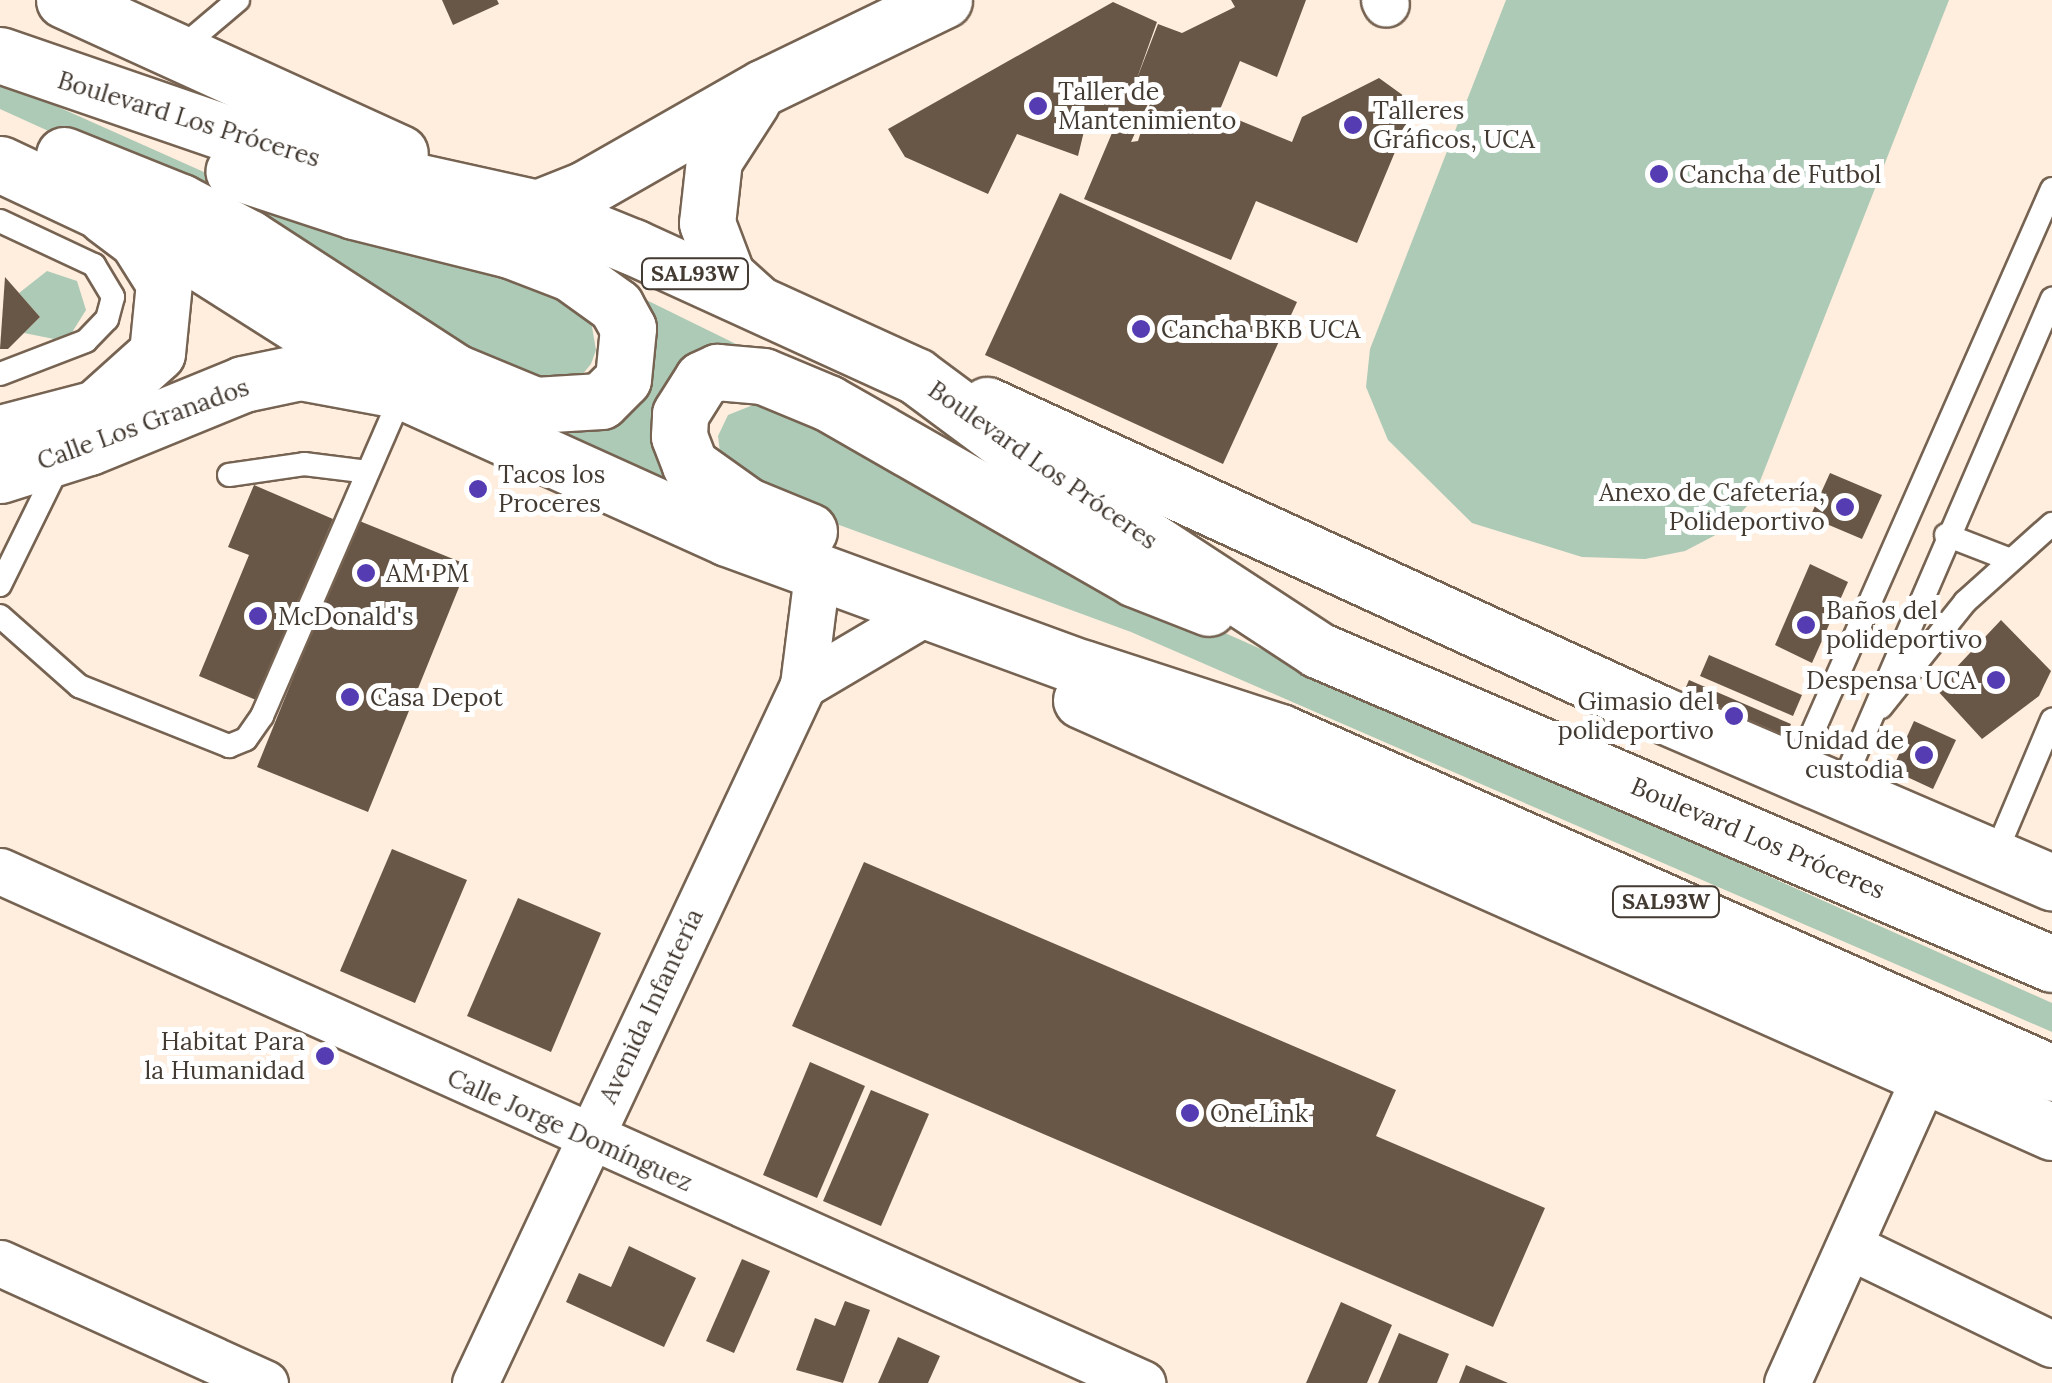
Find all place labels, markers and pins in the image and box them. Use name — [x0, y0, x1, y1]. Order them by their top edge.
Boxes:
place label: Taller de Mantenimiento — [1058, 77, 1236, 136]
marker: Taller de Mantenimiento — [1027, 95, 1049, 117]
place label: Talleres Gráficos, UCA — [1373, 96, 1535, 155]
marker: Talleres Gráficos, UCA — [1342, 114, 1364, 136]
place label: Cancha de Futbol — [1679, 159, 1881, 189]
marker: Cancha de Futbol — [1648, 163, 1670, 185]
place label: Cancha BKB UCA — [1161, 314, 1360, 344]
marker: Cancha BKB UCA — [1130, 318, 1152, 340]
place label: Tacos los Proceres — [498, 460, 605, 519]
marker: Tacos los Proceres — [467, 478, 489, 500]
place label: Anexo de Cafetería, Polideportivo — [1599, 478, 1825, 537]
marker: Anexo de Cafetería, Polideportivo — [1834, 496, 1856, 518]
place label: AM PM — [386, 558, 469, 588]
marker: AM PM — [355, 562, 377, 584]
place label: Baños del polideportivo — [1826, 596, 1982, 655]
place label: McDonald's — [278, 601, 413, 631]
marker: McDonald's — [247, 605, 269, 627]
marker: Baños del polideportivo — [1795, 614, 1817, 636]
place label: Despensa UCA — [1806, 665, 1976, 695]
marker: Despensa UCA — [1985, 669, 2007, 691]
place label: Casa Depot — [370, 682, 503, 712]
marker: Casa Depot — [339, 686, 361, 708]
place label: Gimasio del polideportivo — [1558, 687, 1714, 746]
marker: Gimasio del polideportivo — [1723, 705, 1745, 727]
place label: Unidad de custodia — [1785, 726, 1904, 785]
marker: Unidad de custodia — [1913, 744, 1935, 766]
place label: Habitat Para la Humanidad — [145, 1027, 305, 1086]
marker: Habitat Para la Humanidad — [314, 1045, 336, 1067]
place label: OneLink — [1210, 1098, 1308, 1128]
marker: OneLink — [1179, 1102, 1201, 1124]

